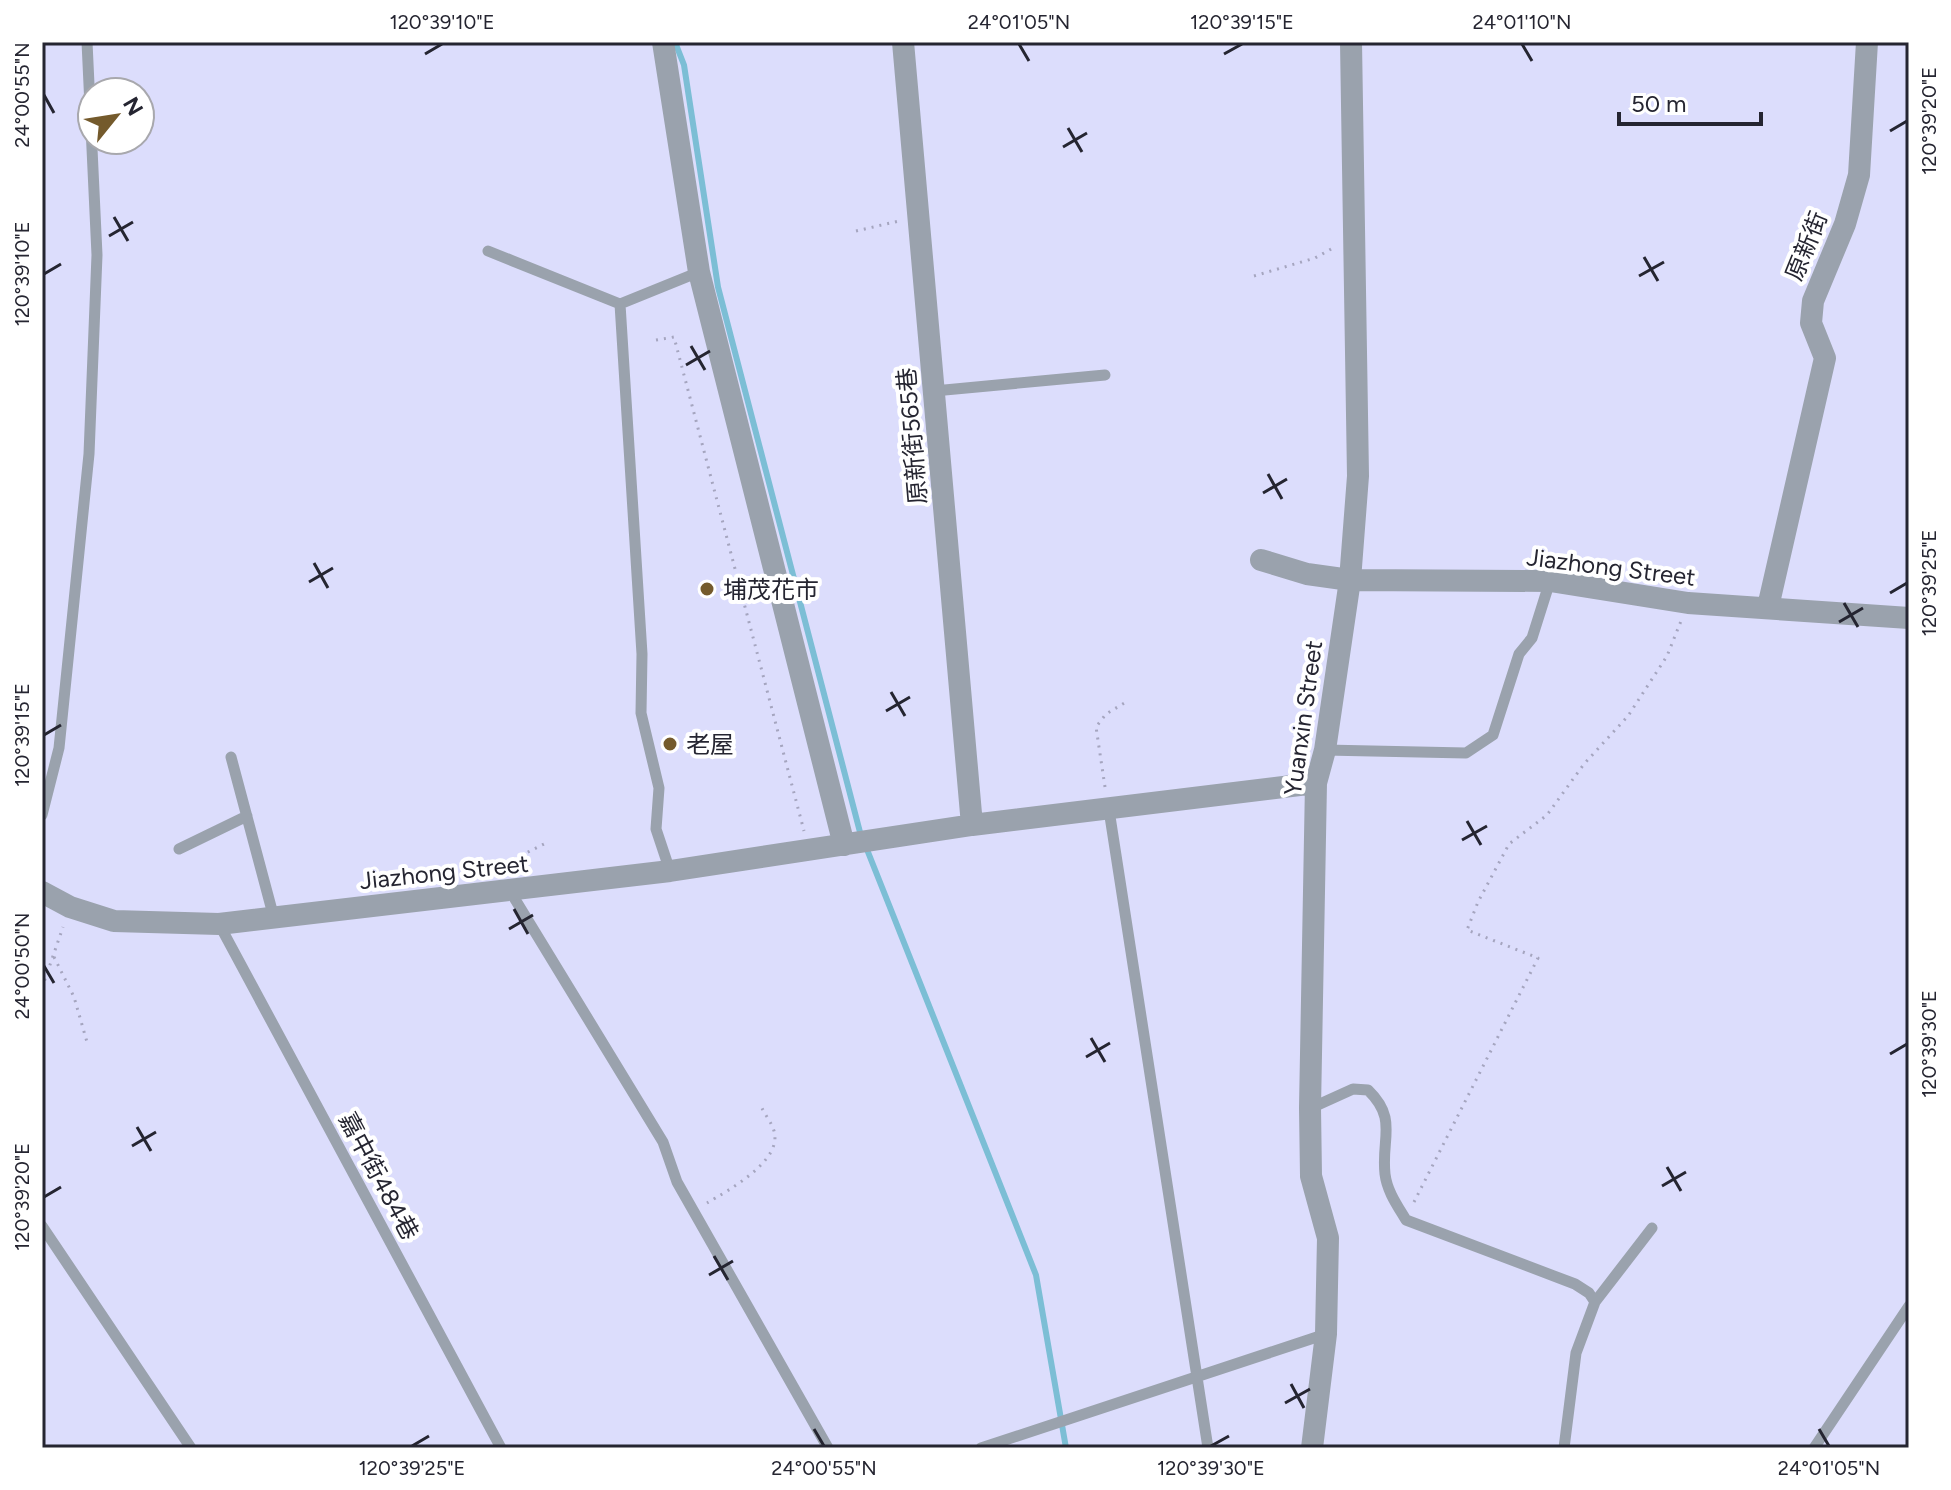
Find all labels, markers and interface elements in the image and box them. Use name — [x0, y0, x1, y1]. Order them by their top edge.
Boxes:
text: 120°39'10"E — [389, 10, 495, 34]
text: 24°01'05"N — [968, 10, 1070, 34]
text: 120°39'15"E — [1190, 10, 1294, 34]
text: 24°01'10"N — [1472, 10, 1572, 34]
text: 24°00'55"N — [10, 42, 34, 148]
text: 120°39'20"E — [1917, 67, 1941, 175]
north arrow — [76, 76, 156, 156]
scale bar — [1619, 76, 1761, 126]
text: 50 m — [1631, 89, 1687, 118]
text: N — [117, 92, 149, 120]
street label: 原新街 — [1779, 207, 1833, 285]
text: 120°39'10"E — [10, 221, 34, 327]
street label: 原新街565巷 — [892, 366, 932, 506]
text: 120°39'25"E — [1917, 530, 1941, 636]
street label: Jiazhong Street — [1525, 542, 1697, 592]
place label: 埔茂花市 — [723, 575, 819, 604]
marker: 埔茂花市 — [698, 580, 716, 598]
street label: Yuanxin Street — [1278, 639, 1328, 797]
text: 120°39'15"E — [10, 683, 34, 787]
place label: 老屋 — [686, 730, 734, 759]
marker: 老屋 — [661, 735, 679, 753]
street label: Jiazhong Street — [358, 849, 530, 895]
text: 24°00'50"N — [10, 913, 34, 1019]
text: 120°39'30"E — [1917, 990, 1941, 1098]
street label: 嘉中街484巷 — [333, 1107, 425, 1245]
text: 120°39'20"E — [10, 1143, 34, 1251]
text: 120°39'25"E — [359, 1456, 465, 1480]
text: 24°00'55"N — [771, 1456, 877, 1480]
text: 120°39'30"E — [1157, 1456, 1265, 1480]
text: 24°01'05"N — [1778, 1456, 1880, 1480]

